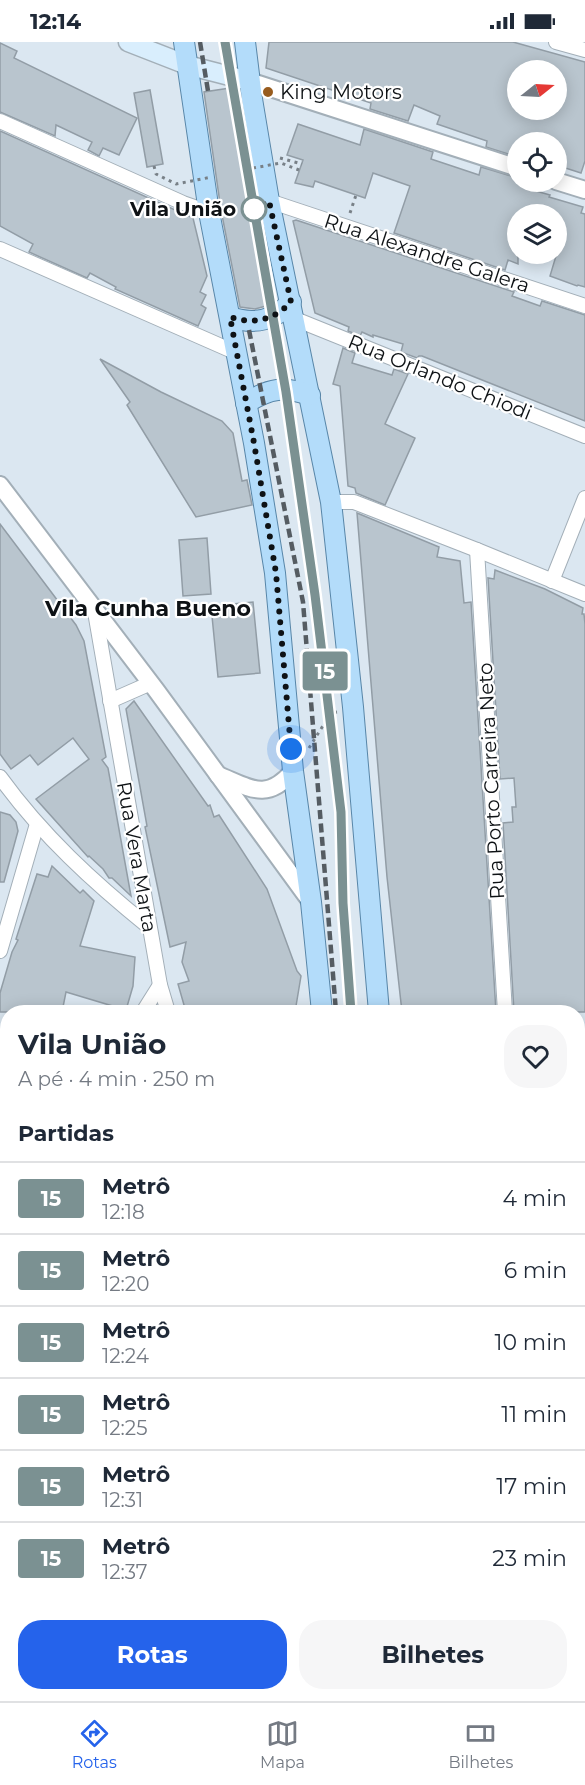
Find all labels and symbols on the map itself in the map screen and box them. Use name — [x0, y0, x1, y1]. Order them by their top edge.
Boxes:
north arrow — [507, 60, 567, 120]
place label: King Motors — [280, 80, 402, 104]
marker: King Motors — [261, 85, 275, 99]
marker: Vila União — [241, 196, 267, 222]
place label: Vila União — [129, 197, 236, 221]
street label: Rua Alexandre Galera — [321, 208, 533, 298]
street label: Rua Orlando Chiodi — [345, 329, 535, 425]
district label: Vila Cunha Bueno — [44, 595, 251, 622]
line badge: 15 — [298, 652, 352, 690]
street label: Rua Porto Carreira Neto — [473, 662, 509, 900]
your location — [276, 734, 306, 764]
street label: Rua Vera Marta — [112, 780, 162, 934]

